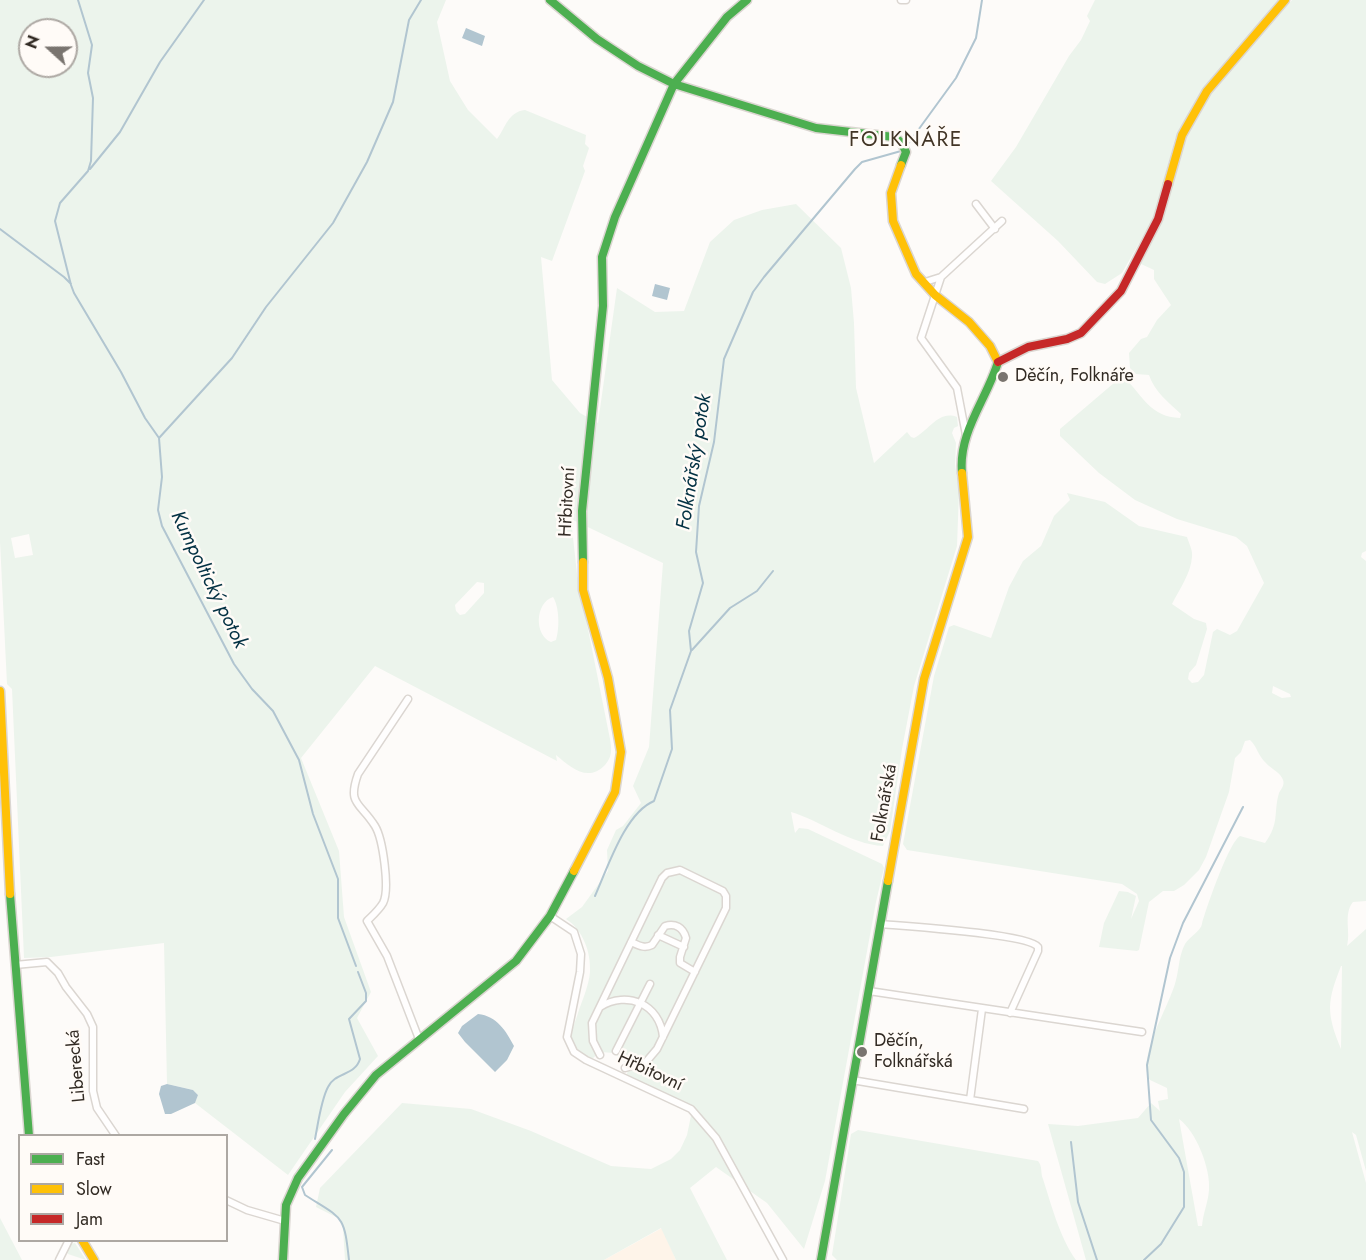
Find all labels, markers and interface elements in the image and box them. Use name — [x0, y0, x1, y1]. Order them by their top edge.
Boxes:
north arrow — [18, 18, 78, 78]
text: N — [20, 32, 46, 52]
district label: FOLKNÁŘE — [849, 128, 963, 154]
place label: Děčín, Folknáře — [1015, 366, 1134, 388]
marker: Děčín, Folknáře — [996, 370, 1010, 384]
water label: Folknářský potok — [672, 392, 718, 532]
street label: Hřbitovní — [555, 467, 581, 537]
water label: Kumpoltický potok — [164, 507, 252, 653]
street label: Folknářská — [868, 762, 902, 844]
street label: Liberecká — [63, 1029, 91, 1103]
place label: Děčín, Folknářská — [874, 1031, 953, 1074]
marker: Děčín, Folknářská — [855, 1045, 869, 1059]
street label: Hřbitovní — [614, 1047, 686, 1097]
legend — [18, 1134, 228, 1242]
text: Fast — [76, 1146, 105, 1172]
text: Slow — [76, 1176, 112, 1202]
text: Jam — [76, 1206, 103, 1232]

